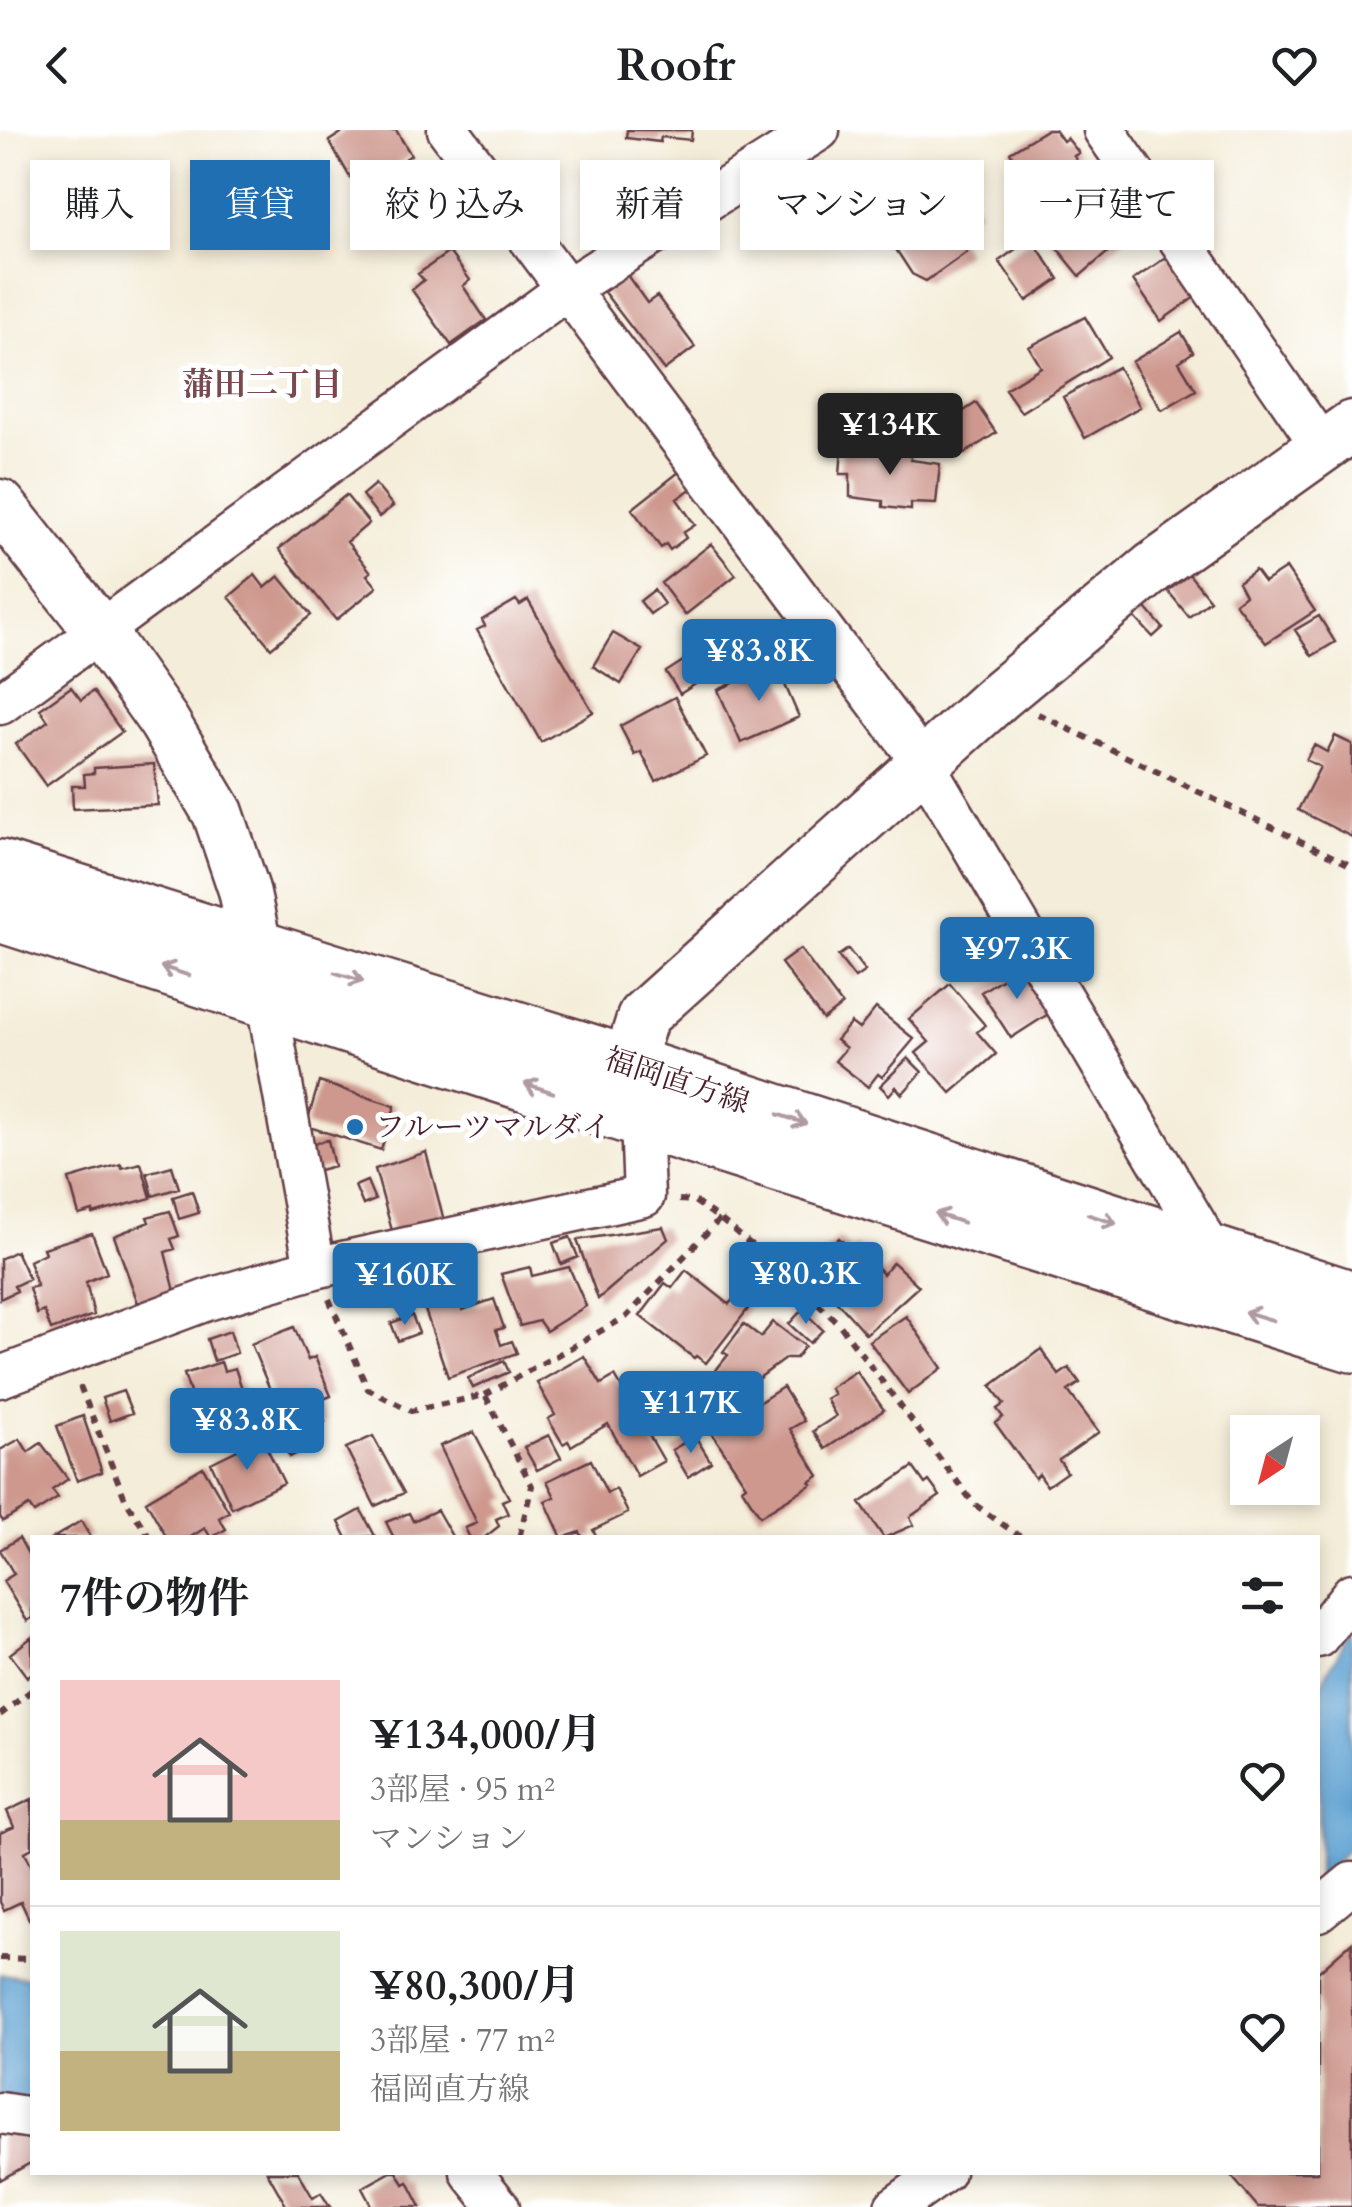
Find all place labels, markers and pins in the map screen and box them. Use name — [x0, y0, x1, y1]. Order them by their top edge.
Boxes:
pin: ¥134K — [820, 393, 960, 478]
pin: ¥83.8K — [678, 619, 840, 704]
pin: ¥97.3K — [936, 917, 1098, 1002]
place label: フルーツマルダイ — [375, 1107, 611, 1148]
marker: フルーツマルダイ — [344, 1116, 366, 1138]
pin: ¥80.3K — [725, 1242, 887, 1327]
pin: ¥160K — [335, 1243, 475, 1328]
pin: ¥117K — [621, 1371, 761, 1456]
pin: ¥83.8K — [166, 1388, 328, 1473]

